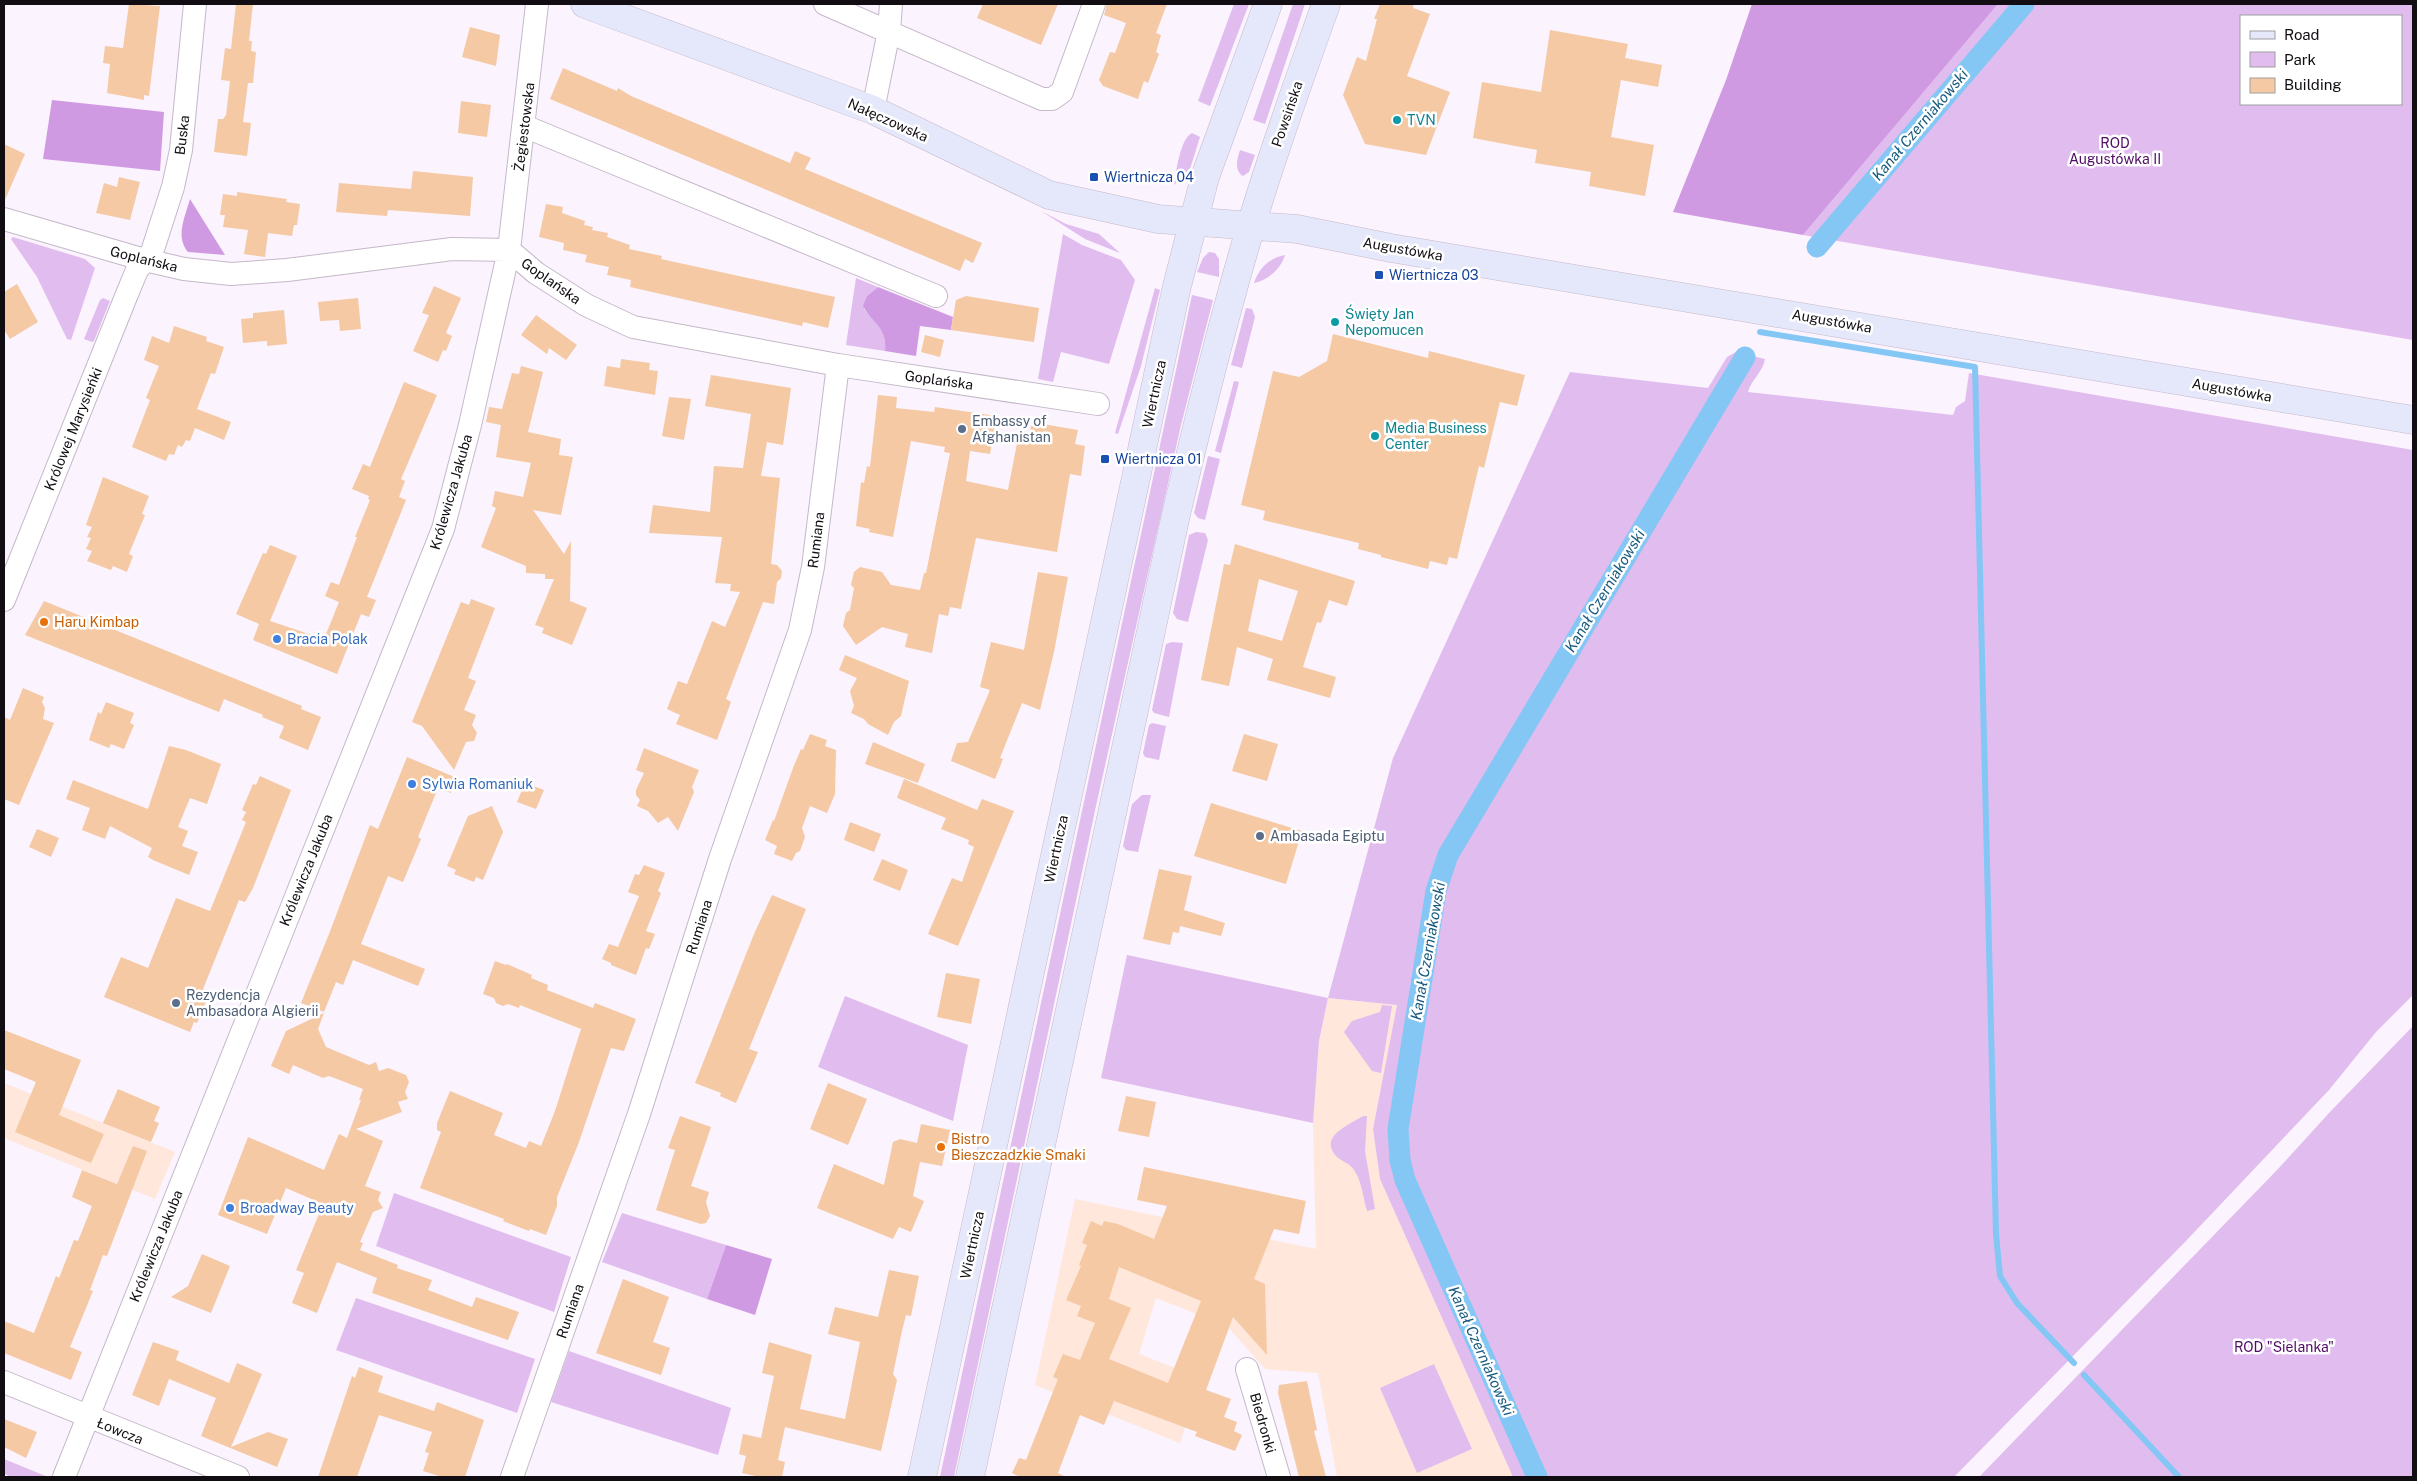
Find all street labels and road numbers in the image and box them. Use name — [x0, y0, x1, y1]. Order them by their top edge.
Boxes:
street label: Powsińska — [1268, 79, 1306, 149]
street label: Żegiestowska — [509, 81, 537, 173]
street label: Nałęczowska — [845, 95, 931, 145]
street label: Buska — [172, 114, 192, 156]
street label: Augustówka — [1362, 234, 1444, 264]
street label: Goplańska — [109, 243, 179, 275]
street label: Goplańska — [518, 255, 584, 307]
street label: Augustówka — [1791, 306, 1873, 336]
street label: Wiertnicza — [1139, 359, 1169, 429]
street label: Królowej Marysieńki — [41, 365, 105, 493]
street label: Goplańska — [904, 367, 974, 393]
street label: Augustówka — [2191, 375, 2273, 405]
street label: Królewicza Jakuba — [427, 432, 475, 552]
street label: Rumiana — [805, 511, 827, 569]
street label: Królewicza Jakuba — [276, 812, 336, 928]
street label: Wiertnicza — [1041, 814, 1071, 884]
street label: Rumiana — [683, 898, 715, 956]
street label: Królewicza Jakuba — [126, 1188, 186, 1304]
street label: Wiertnicza — [957, 1210, 987, 1280]
street label: Rumiana — [553, 1282, 587, 1340]
street label: Biedronki — [1247, 1391, 1279, 1455]
street label: Łowcza — [95, 1415, 145, 1447]

